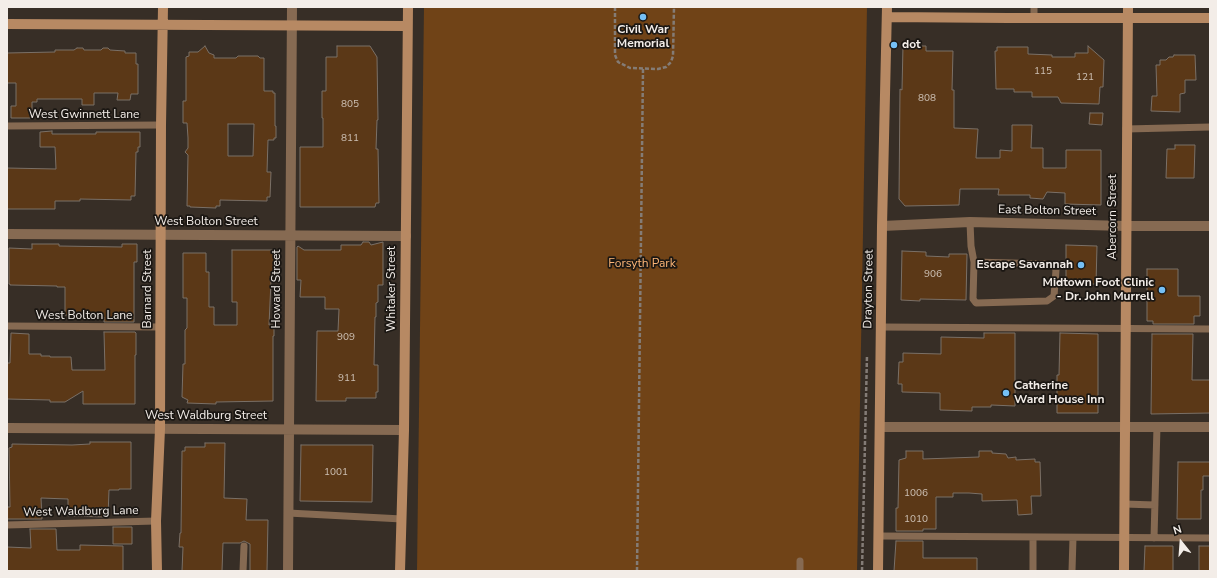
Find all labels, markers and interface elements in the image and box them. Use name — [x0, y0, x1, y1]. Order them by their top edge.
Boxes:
marker: Civil War Memorial — [638, 12, 648, 22]
place label: Civil War Memorial — [617, 23, 669, 51]
place label: dot — [902, 38, 921, 52]
marker: dot — [889, 40, 899, 50]
house number: 115 — [1034, 66, 1052, 78]
house number: 121 — [1076, 72, 1094, 84]
house number: 808 — [918, 93, 936, 105]
house number: 805 — [341, 99, 359, 111]
street label: West Gwinnett Lane — [29, 108, 139, 122]
house number: 811 — [341, 133, 359, 145]
street label: Abercorn Street — [1106, 174, 1120, 260]
street label: East Bolton Street — [998, 203, 1096, 219]
street label: West Bolton Street — [154, 215, 258, 229]
street label: Whitaker Street — [385, 246, 399, 332]
street label: Howard Street — [270, 249, 284, 329]
street label: Drayton Street — [861, 249, 877, 329]
street label: Barnard Street — [141, 250, 155, 328]
park label: Forsyth Park — [608, 257, 676, 271]
place label: Escape Savannah — [976, 258, 1073, 272]
marker: Escape Savannah — [1076, 260, 1086, 270]
house number: 906 — [924, 269, 942, 281]
place label: Midtown Foot Clinic - Dr. John Murrell — [1043, 276, 1154, 304]
marker: Midtown Foot Clinic - Dr. John Murrell — [1157, 285, 1167, 295]
street label: West Bolton Lane — [36, 309, 132, 323]
house number: 909 — [337, 332, 355, 344]
house number: 911 — [338, 373, 356, 385]
place label: Catherine Ward House Inn — [1014, 379, 1104, 407]
marker: Catherine Ward House Inn — [1001, 388, 1011, 398]
street label: West Waldburg Street — [145, 409, 267, 423]
house number: 1001 — [324, 467, 348, 479]
house number: 1006 — [904, 488, 928, 500]
street label: West Waldburg Lane — [23, 504, 139, 520]
house number: 1010 — [904, 514, 928, 526]
north arrow — [1161, 522, 1201, 562]
text: N — [1171, 522, 1183, 538]

